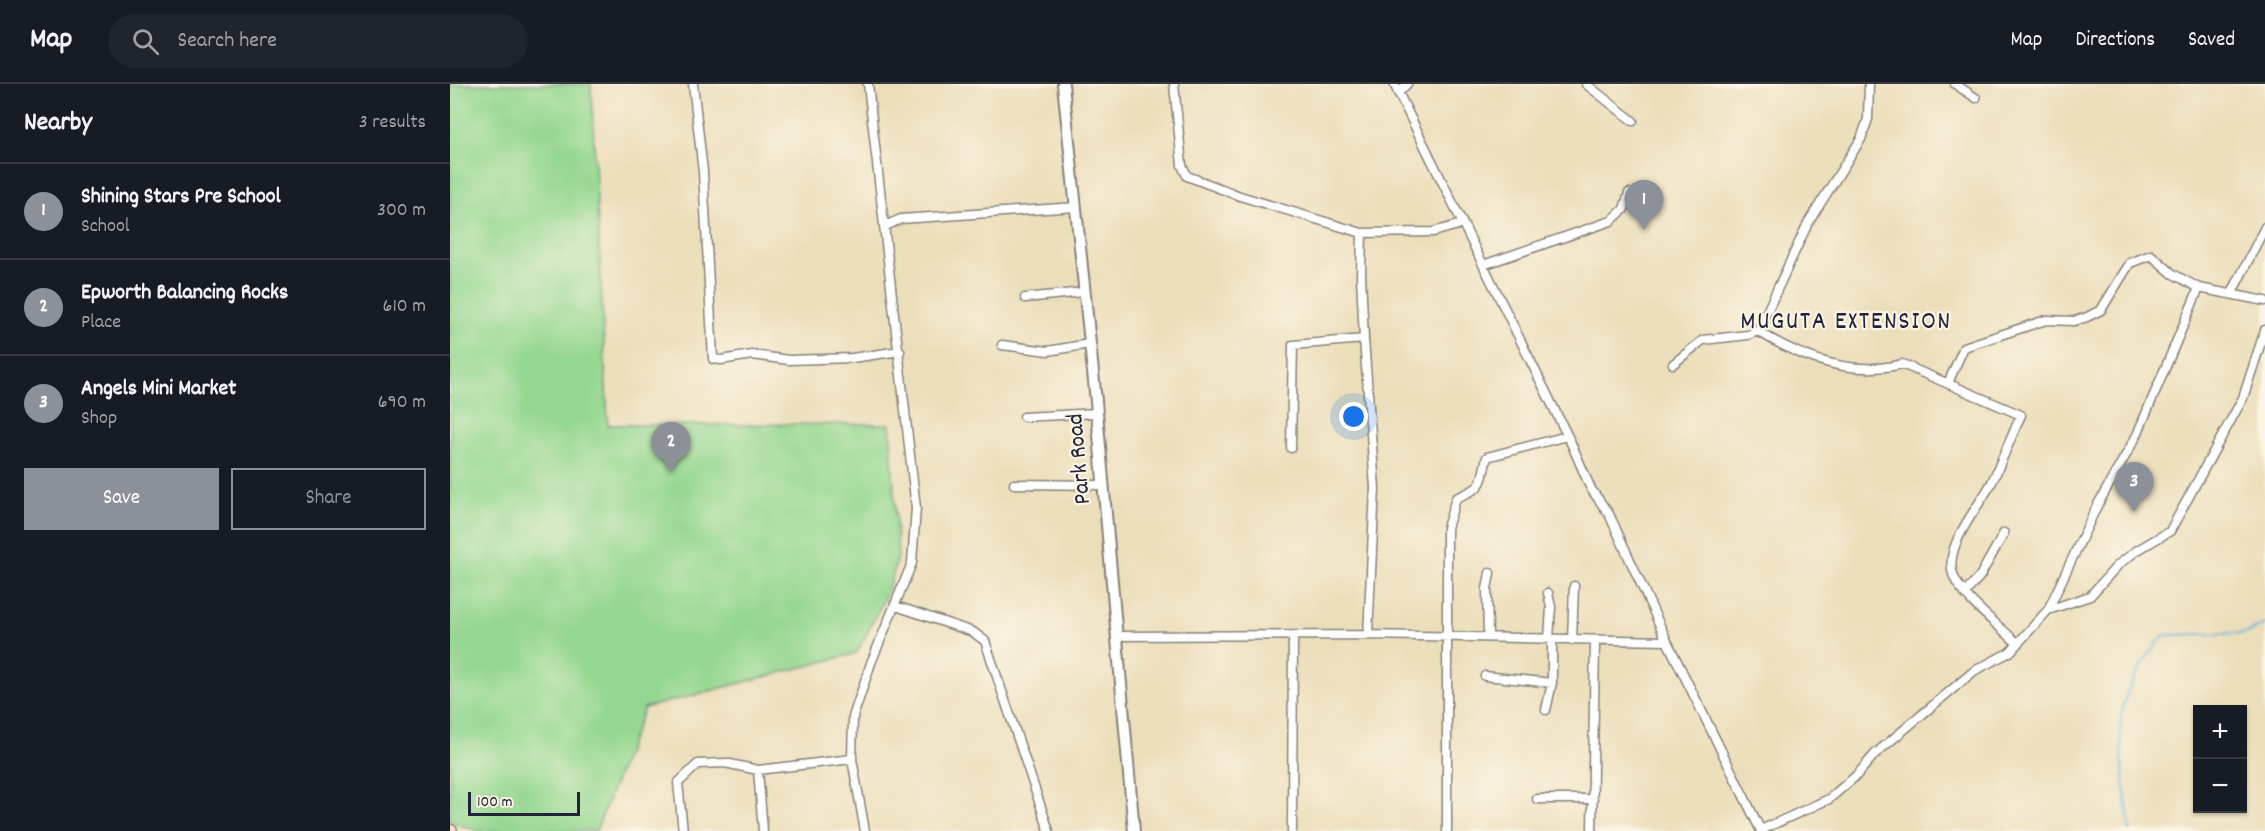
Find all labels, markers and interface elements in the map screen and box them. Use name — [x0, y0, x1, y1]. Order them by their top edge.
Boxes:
search box — [108, 14, 528, 68]
text: Map — [30, 21, 72, 61]
icon: search — [129, 25, 162, 58]
text: Search here — [177, 26, 277, 57]
text: Map — [2011, 26, 2042, 56]
text: Directions — [2075, 26, 2155, 56]
text: Saved — [2188, 26, 2235, 56]
text: Nearby — [24, 105, 92, 142]
text: 3 results — [359, 109, 426, 137]
pin: 1 — [1624, 180, 1664, 230]
text: Shining Stars Pre School — [81, 182, 281, 213]
text: 1 — [41, 197, 46, 225]
text: 300 m — [377, 197, 426, 225]
text: School — [81, 213, 130, 241]
text: Epworth Balancing Rocks — [81, 278, 288, 309]
text: 2 — [39, 293, 48, 321]
text: 610 m — [383, 293, 426, 321]
district label: MUGUTA EXTENSION — [1740, 304, 1952, 341]
text: Place — [81, 309, 121, 337]
text: Angels Mini Market — [81, 374, 236, 405]
text: 3 — [39, 389, 48, 417]
text: 690 m — [378, 389, 426, 417]
your location — [1339, 402, 1368, 431]
text: Shop — [81, 405, 117, 433]
street label: Park Road — [1059, 412, 1101, 506]
pin: 2 — [652, 422, 690, 472]
pin: 3 — [2114, 462, 2154, 512]
button: Save — [24, 468, 219, 530]
button: Share — [231, 468, 426, 530]
map controls — [2193, 705, 2247, 813]
button: + — [2193, 705, 2247, 759]
button: − — [2193, 759, 2247, 813]
scale bar — [468, 789, 580, 816]
text: 100 m — [477, 791, 513, 814]

